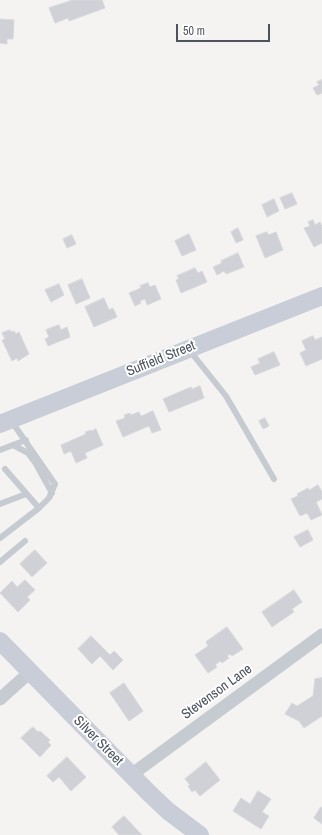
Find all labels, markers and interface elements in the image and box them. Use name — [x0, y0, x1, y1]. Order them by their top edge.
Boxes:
scale bar — [178, 16, 272, 42]
text: 50 m — [183, 23, 205, 39]
street label: Suffield Street — [124, 338, 198, 380]
street label: Stevenson Lane — [178, 661, 256, 723]
street label: Silver Street — [70, 713, 126, 769]

